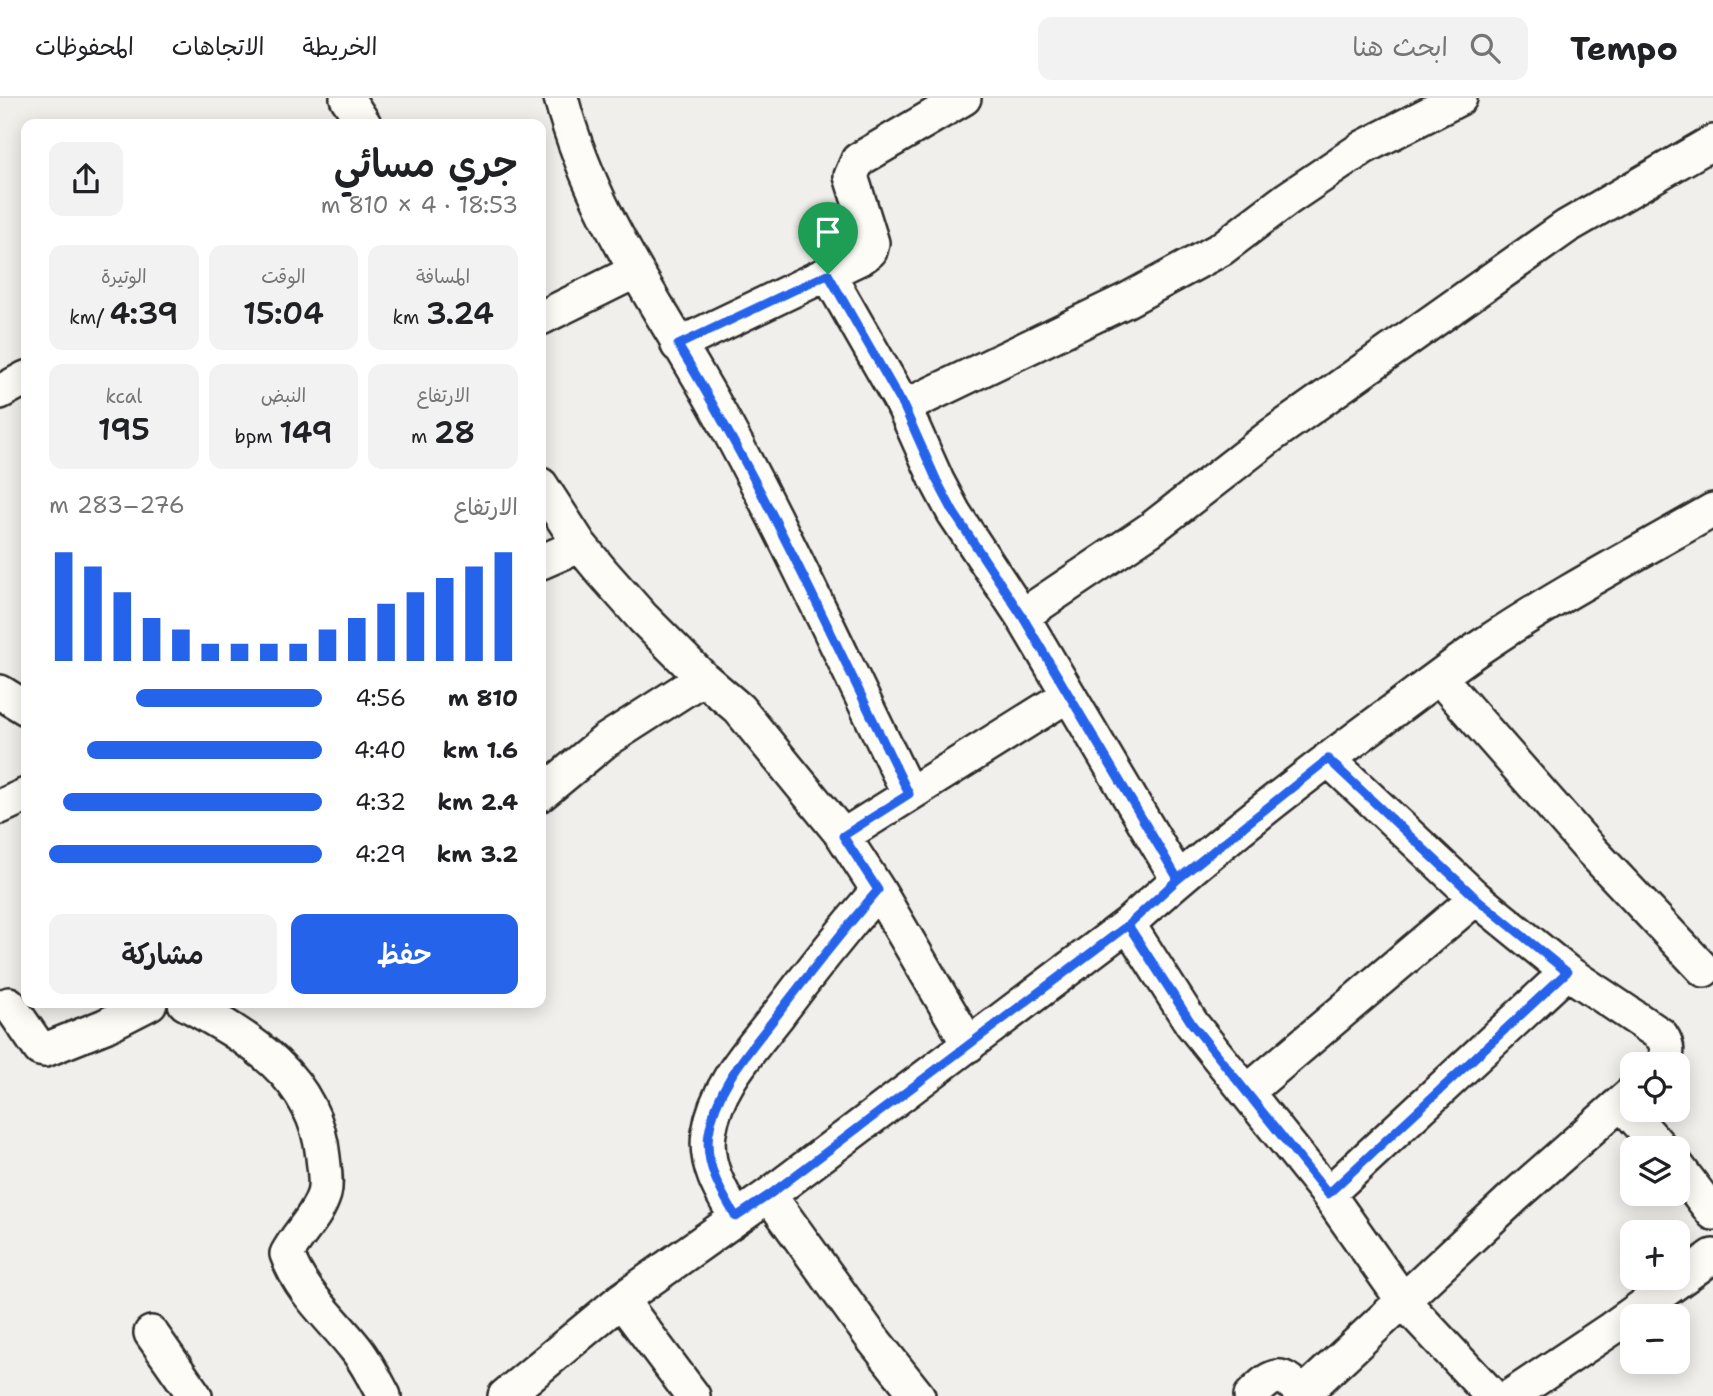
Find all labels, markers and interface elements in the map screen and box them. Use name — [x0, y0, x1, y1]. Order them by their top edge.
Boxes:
search box — [1038, 17, 1528, 80]
text: Tempo — [1570, 26, 1678, 71]
text: ابحث هنا — [1352, 29, 1448, 64]
icon: search — [1466, 29, 1504, 67]
text: المحفوظات — [35, 31, 134, 63]
text: الاتجاهات — [172, 31, 265, 63]
text: الخريطة — [303, 31, 377, 63]
text: جري مسائي — [334, 138, 518, 189]
button: share — [49, 142, 123, 216]
text: 18:53 · 4 × 810 m — [321, 190, 518, 220]
pin — [798, 202, 858, 274]
icon: arrive — [809, 213, 847, 251]
text: الوتيرة — [101, 264, 147, 289]
text: الوقت — [261, 264, 306, 289]
text: المسافة — [416, 264, 470, 289]
text: 4:39 — [109, 293, 178, 334]
text: 15:04 — [243, 293, 324, 334]
text: 3.24 — [426, 293, 494, 334]
text: /km — [69, 305, 109, 330]
text: km — [392, 305, 426, 330]
text: النبض — [261, 383, 306, 408]
text: الارتفاع — [417, 383, 470, 408]
text: kcal — [105, 384, 142, 409]
text: 195 — [98, 409, 150, 450]
text: 149 — [279, 412, 333, 453]
text: 28 — [434, 412, 475, 453]
text: bpm — [234, 424, 279, 449]
text: m — [411, 424, 434, 449]
text: 276–283 m — [49, 490, 185, 520]
text: الارتفاع — [454, 492, 518, 522]
text: 4:56 — [355, 683, 406, 713]
text: 810 m — [448, 683, 518, 713]
text: 4:40 — [354, 735, 406, 765]
text: 1.6 km — [443, 735, 518, 765]
text: 4:32 — [355, 787, 406, 817]
text: 2.4 km — [437, 787, 518, 817]
text: 4:29 — [355, 839, 406, 869]
text: 3.2 km — [436, 839, 518, 869]
button: مشاركة — [49, 914, 277, 994]
button: حفظ — [291, 914, 518, 994]
map controls — [1620, 1052, 1690, 1374]
button: locate — [1620, 1052, 1690, 1122]
button: layers — [1620, 1136, 1690, 1206]
button: + — [1620, 1220, 1690, 1290]
button: − — [1620, 1304, 1690, 1374]

